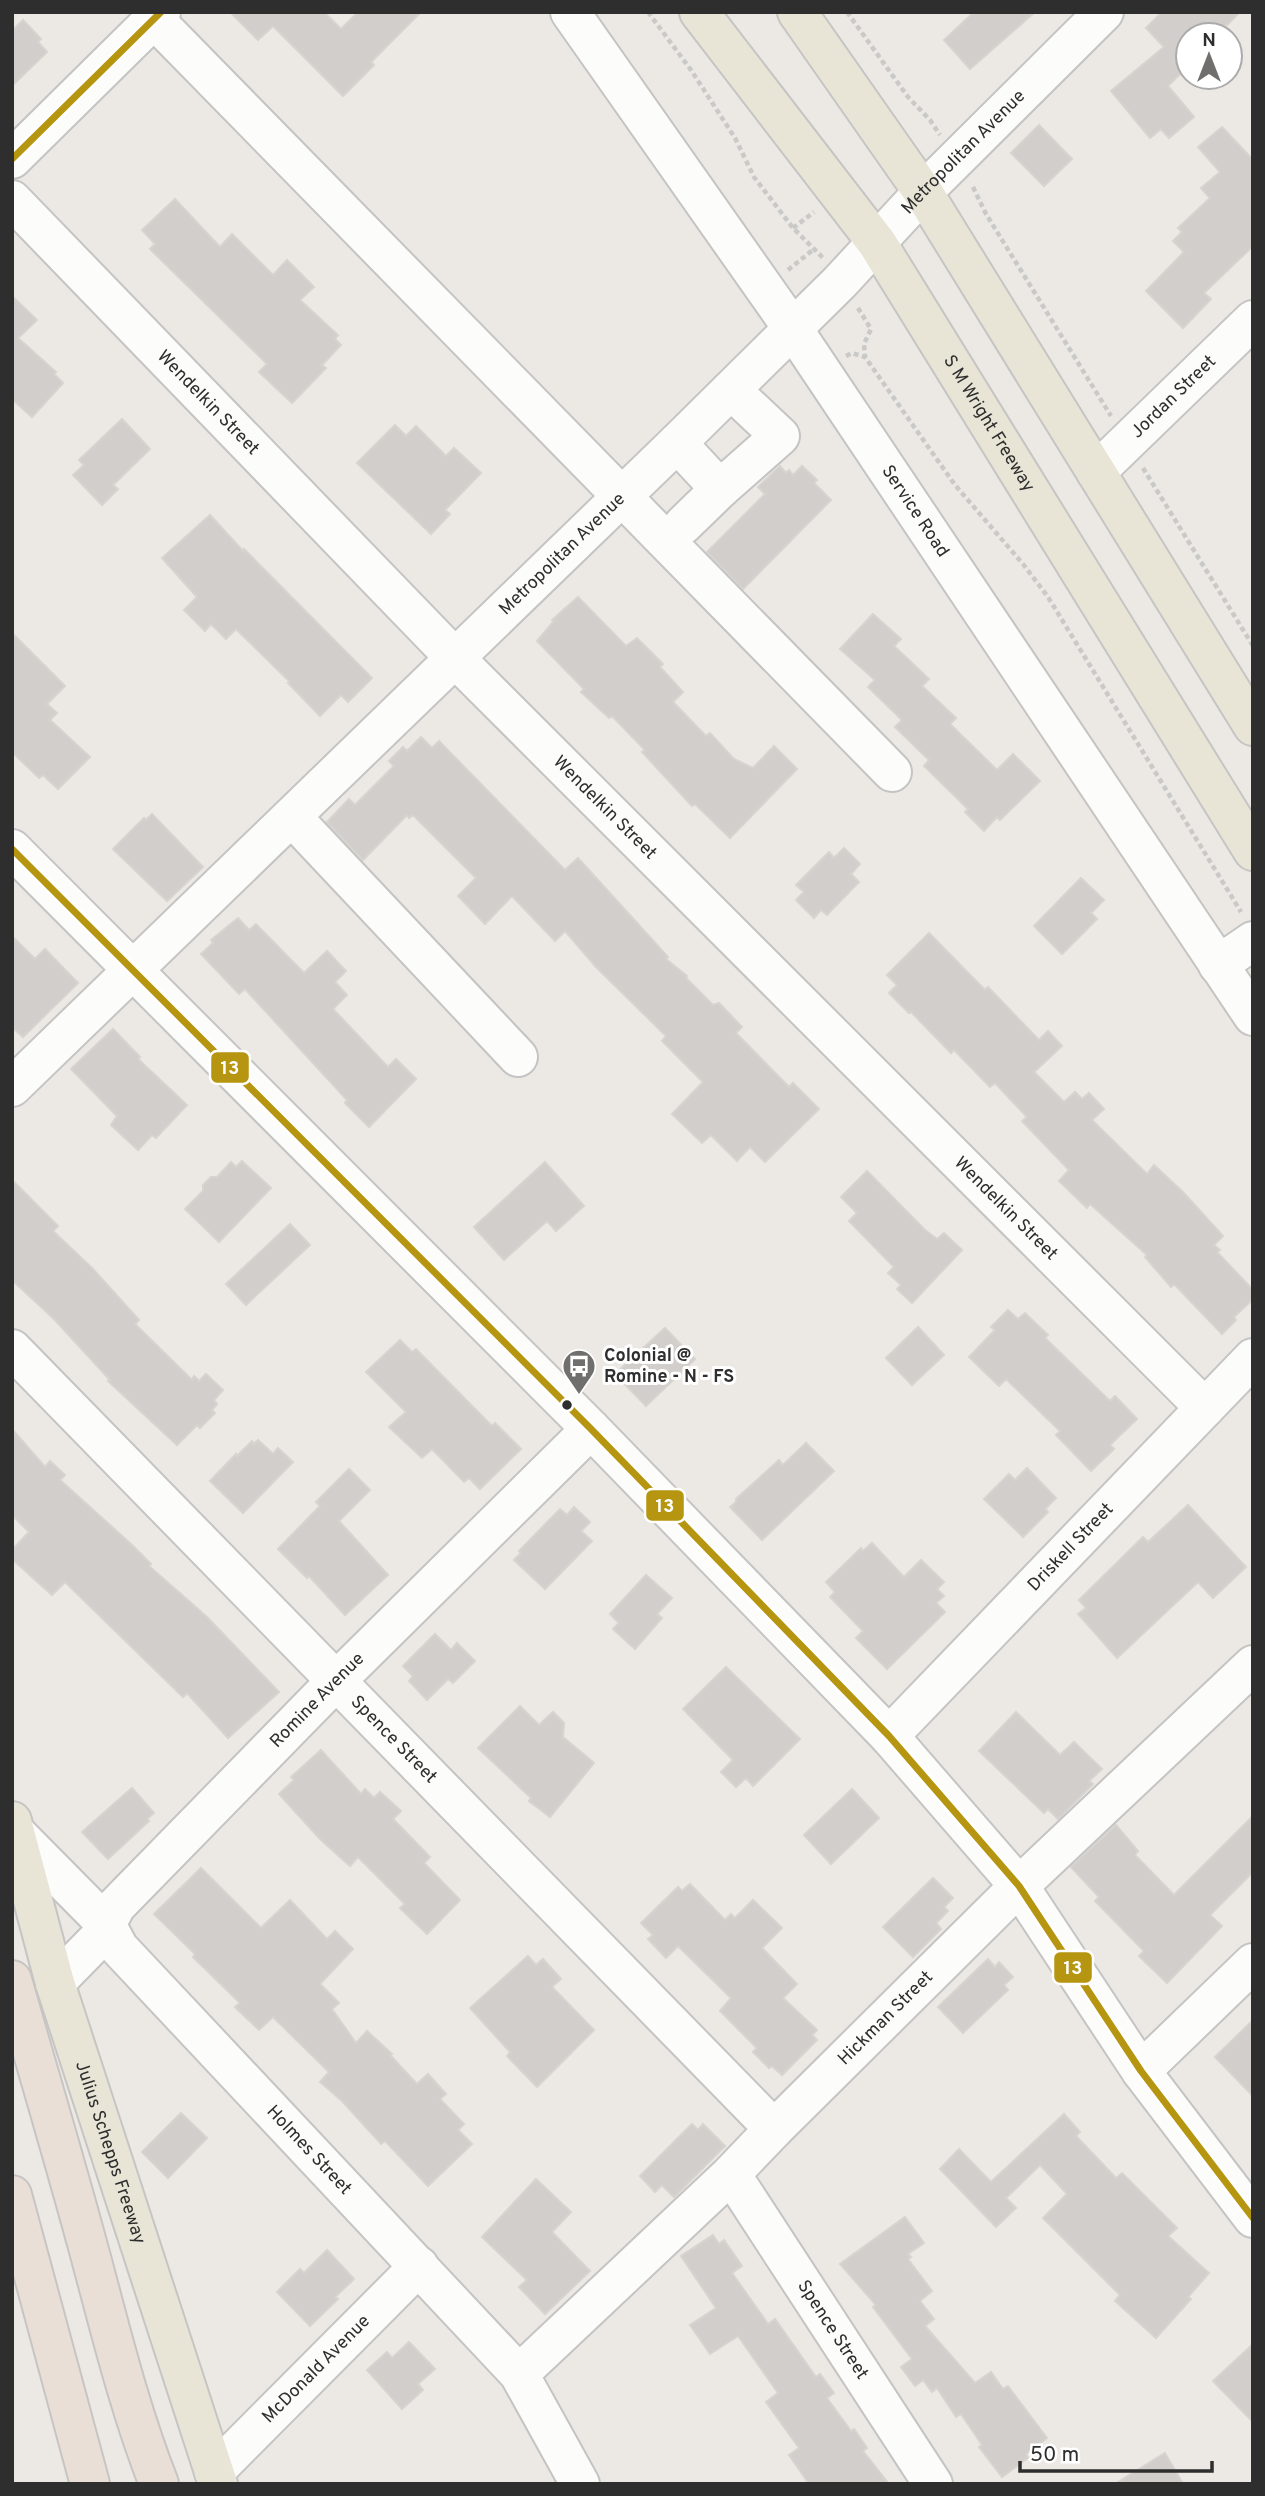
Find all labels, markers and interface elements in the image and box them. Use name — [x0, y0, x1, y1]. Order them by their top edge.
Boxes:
north arrow — [1174, 21, 1244, 91]
text: N — [1202, 29, 1216, 53]
street label: Metropolitan Avenue — [897, 85, 1030, 219]
street label: Wendelkin Street — [152, 345, 264, 460]
street label: Jordan Street — [1126, 350, 1221, 443]
street label: S M Wright Freeway — [938, 351, 1040, 496]
street label: Service Road — [876, 461, 954, 562]
street label: Metropolitan Avenue — [494, 488, 630, 620]
street label: Wendelkin Street — [548, 751, 662, 865]
line badge: 13 — [210, 1051, 250, 1084]
text: 13 — [221, 1057, 240, 1081]
street label: Wendelkin Street — [949, 1152, 1063, 1266]
place label: Colonial @ Romine - N - FS — [604, 1345, 734, 1389]
bus stop icon: Colonial @ Romine - N - FS — [560, 1347, 598, 1396]
unlabelled marker — [560, 1398, 574, 1412]
line badge: 13 — [645, 1489, 685, 1522]
text: 13 — [656, 1495, 675, 1519]
street label: Driskell Street — [1023, 1498, 1119, 1596]
street label: Romine Avenue — [265, 1648, 369, 1753]
street label: Spence Street — [345, 1691, 442, 1788]
line badge: 13 — [1053, 1951, 1093, 1984]
text: 13 — [1064, 1957, 1083, 1981]
street label: Hickman Street — [833, 1966, 938, 2070]
street label: Julius Schepps Freeway — [70, 2058, 151, 2247]
street label: Holmes Street — [261, 2100, 356, 2200]
street label: Spence Street — [792, 2276, 873, 2384]
street label: McDonald Avenue — [257, 2310, 375, 2428]
scale bar — [1020, 2430, 1212, 2474]
text: 50 m — [1030, 2442, 1079, 2469]

